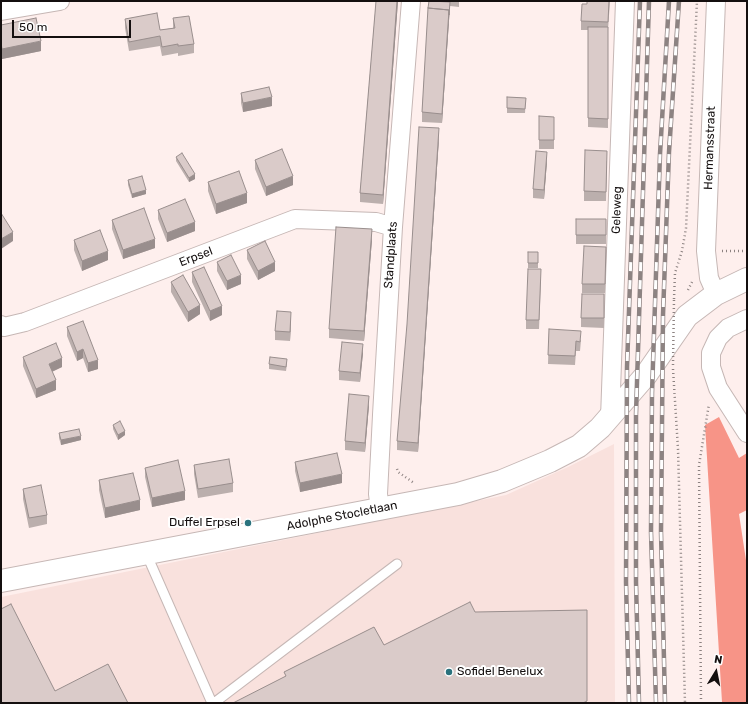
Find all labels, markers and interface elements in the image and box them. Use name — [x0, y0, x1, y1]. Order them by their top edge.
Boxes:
scale bar — [14, 12, 133, 38]
text: 50 m — [19, 20, 47, 34]
street label: Hermansstraat — [701, 106, 719, 190]
street label: Geleweg — [609, 186, 625, 234]
street label: Standplaats — [381, 221, 401, 289]
street label: Erpsel — [177, 244, 215, 270]
street label: Adolphe Stocletlaan — [285, 498, 399, 534]
place label: Duffel Erpsel — [169, 516, 240, 530]
marker: Duffel Erpsel — [243, 518, 253, 528]
north arrow — [696, 652, 736, 692]
text: N — [713, 653, 723, 667]
place label: Sofidel Benelux — [457, 665, 543, 679]
marker: Sofidel Benelux — [444, 667, 454, 677]

